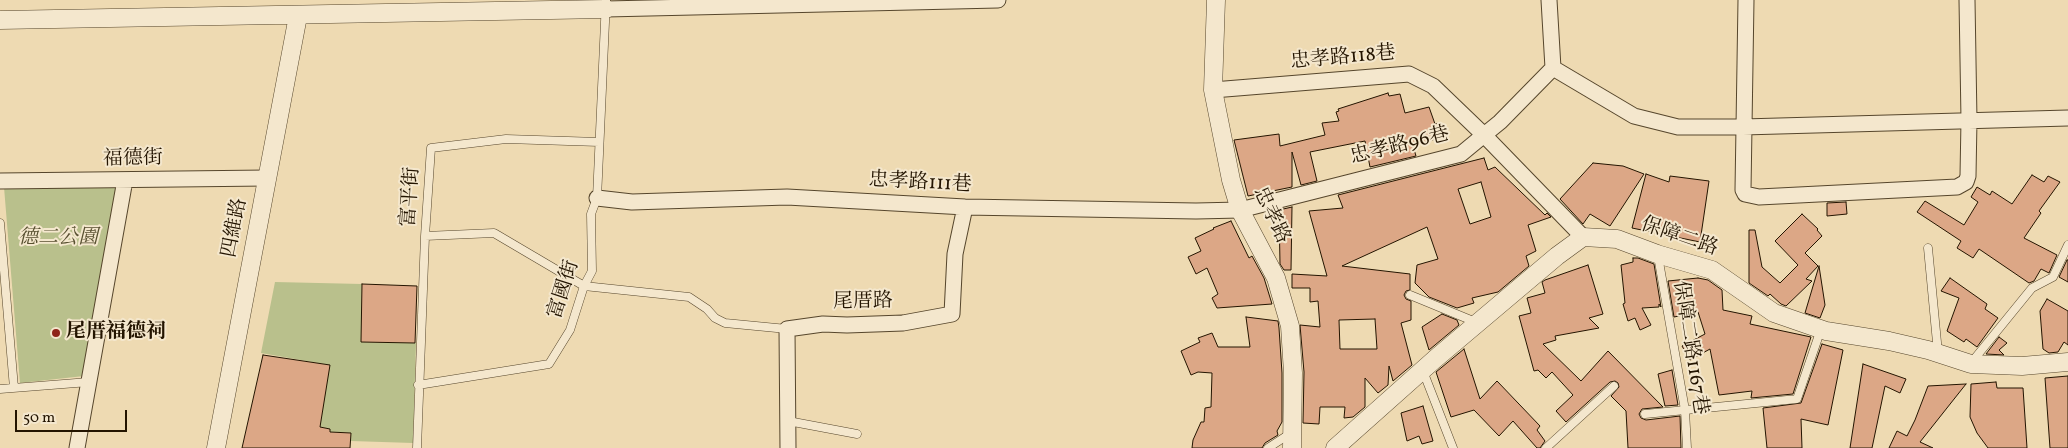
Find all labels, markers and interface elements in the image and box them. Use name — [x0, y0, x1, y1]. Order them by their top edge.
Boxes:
street label: 忠孝路118巷 — [1289, 42, 1397, 76]
street label: 忠孝路96巷 — [1348, 123, 1452, 171]
street label: 福德街 — [103, 147, 163, 173]
street label: 富平街 — [398, 166, 426, 228]
street label: 忠孝路111巷 — [868, 169, 972, 199]
street label: 忠孝路 — [1246, 184, 1294, 248]
street label: 四維路 — [218, 196, 254, 260]
street label: 保障二路 — [1637, 214, 1721, 262]
park label: 德二公園 — [18, 227, 98, 251]
street label: 富國街 — [544, 258, 586, 322]
street label: 保障二路1167巷 — [1667, 279, 1711, 417]
street label: 尾厝路 — [833, 290, 893, 316]
place label: 尾厝福德祠 — [66, 321, 166, 345]
marker: 尾厝福德祠 — [50, 327, 62, 339]
scale bar — [18, 400, 130, 432]
text: 50 m — [23, 408, 55, 429]

